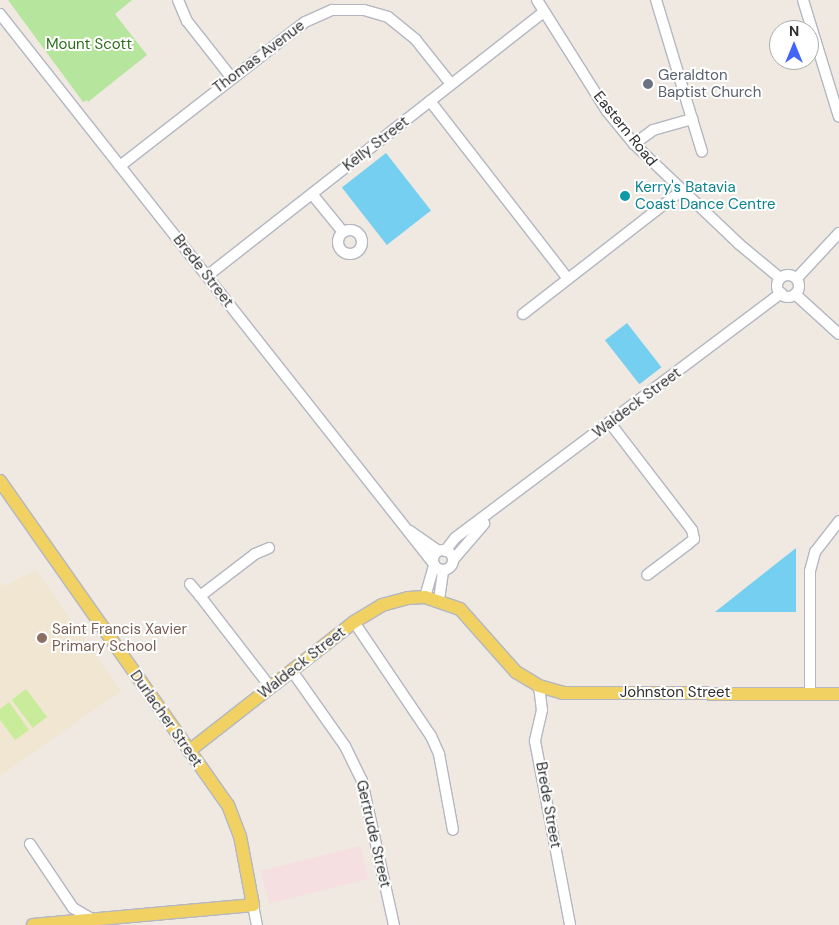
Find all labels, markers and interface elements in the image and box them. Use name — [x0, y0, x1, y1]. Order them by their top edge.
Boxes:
street label: Thomas Avenue — [210, 17, 308, 97]
north arrow — [769, 20, 819, 70]
text: N — [789, 22, 799, 40]
park label: Mount Scott — [46, 36, 132, 54]
place label: Geraldton Baptist Church — [658, 66, 761, 101]
marker: Geraldton Baptist Church — [642, 78, 654, 90]
street label: Eastern Road — [589, 88, 661, 170]
street label: Kelly Street — [340, 113, 412, 175]
place label: Kerry's Batavia Coast Dance Centre — [635, 178, 776, 213]
marker: Kerry's Batavia Coast Dance Centre — [619, 190, 631, 202]
street label: Brede Street — [169, 231, 237, 311]
street label: Waldeck Street — [589, 364, 685, 442]
place label: Saint Francis Xavier Primary School — [52, 620, 187, 655]
street label: Waldeck Street — [255, 623, 349, 703]
marker: Saint Francis Xavier Primary School — [36, 632, 48, 644]
street label: Durlacher Street — [126, 667, 206, 771]
street label: Johnston Street — [620, 684, 730, 702]
street label: Brede Street — [532, 760, 564, 850]
street label: Gertrude Street — [352, 778, 394, 890]

